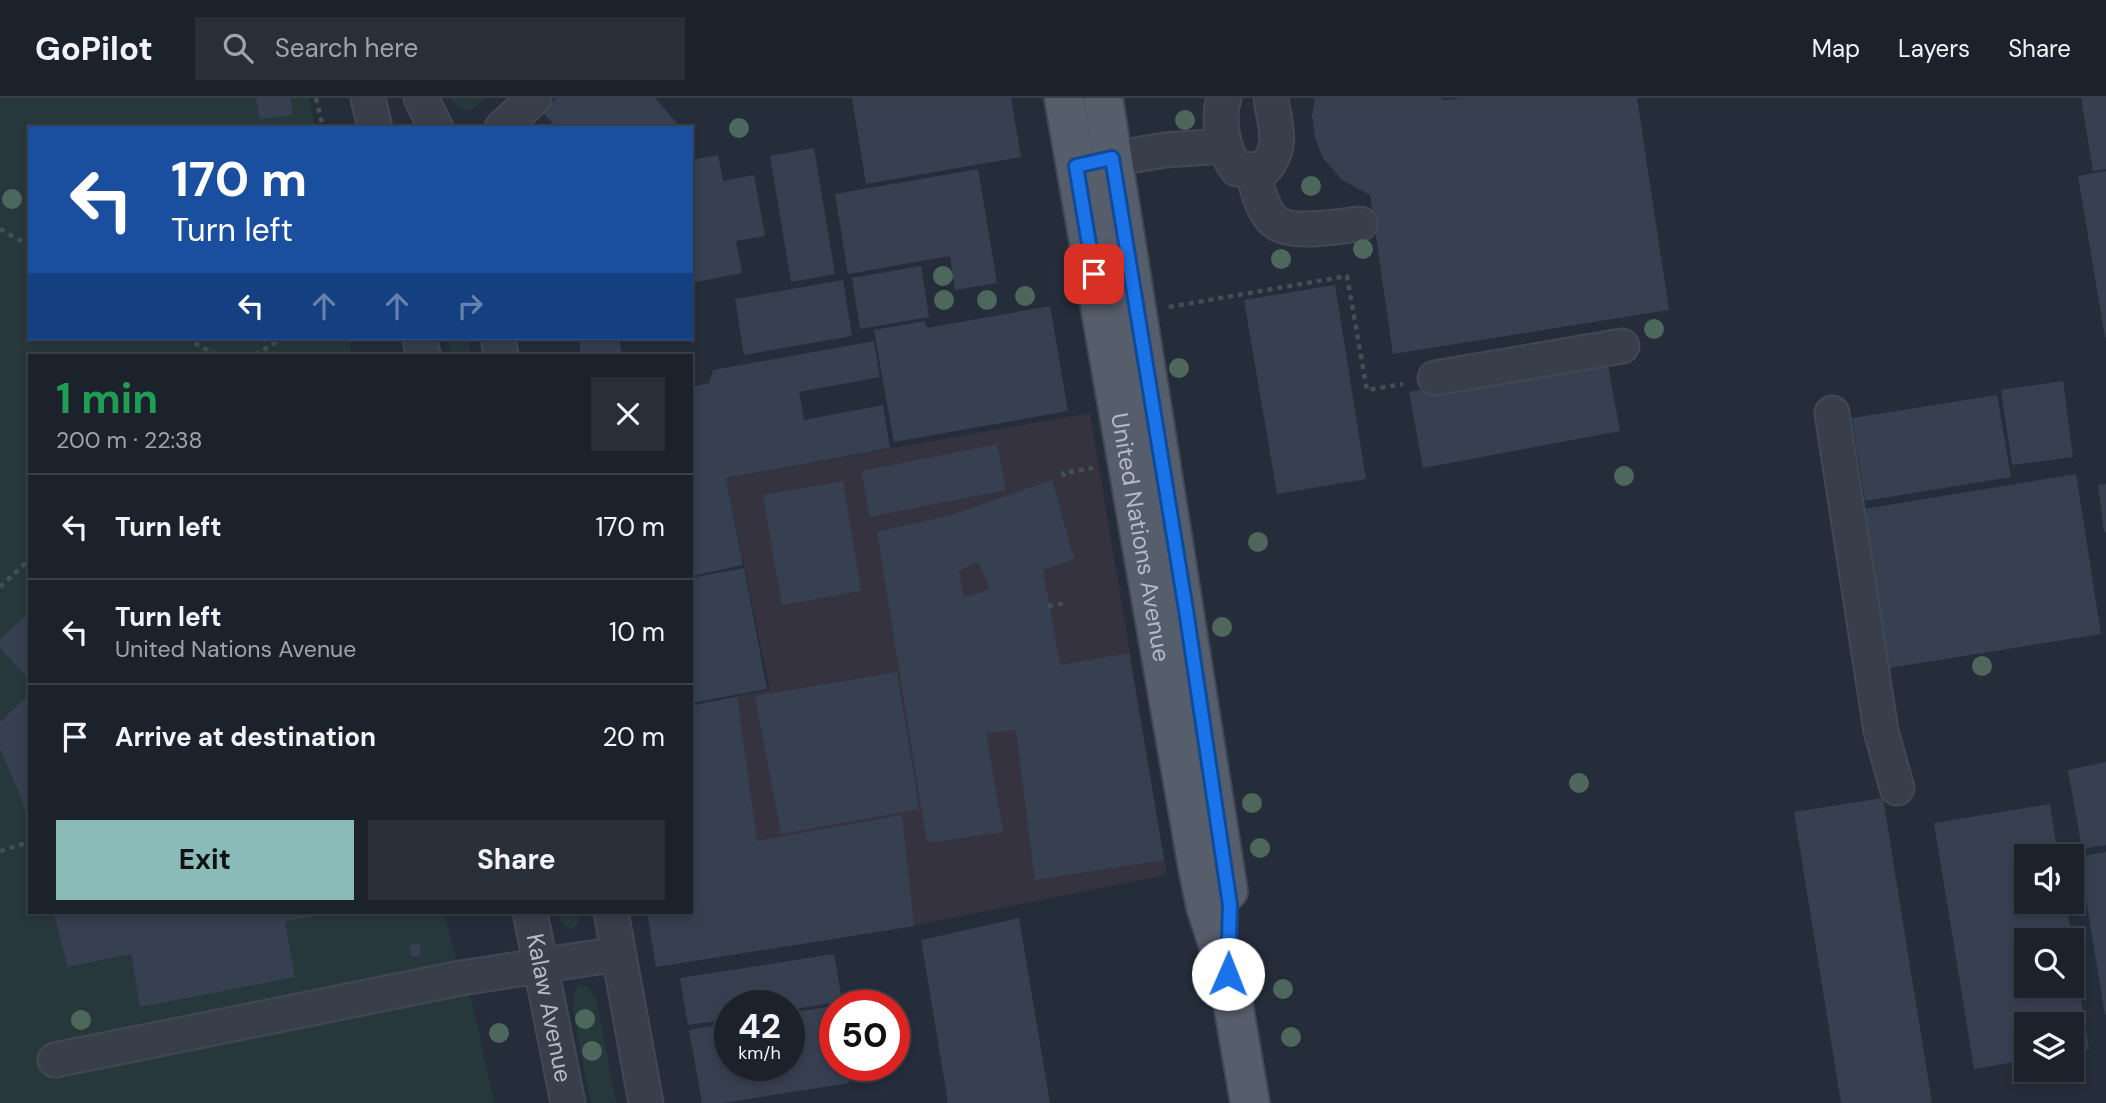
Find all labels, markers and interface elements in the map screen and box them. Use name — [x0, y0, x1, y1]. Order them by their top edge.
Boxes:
search box — [195, 17, 685, 80]
text: GoPilot — [35, 27, 153, 70]
icon: search — [219, 29, 257, 67]
text: Search here — [275, 31, 418, 65]
text: Map — [1812, 33, 1860, 64]
text: Layers — [1898, 33, 1970, 64]
text: Share — [2008, 33, 2071, 64]
text: 170 m — [171, 147, 307, 211]
icon: left — [56, 154, 147, 245]
text: Turn left — [171, 209, 293, 251]
pin — [1064, 244, 1124, 304]
icon: arrive — [1075, 255, 1113, 293]
icon: left — [232, 287, 270, 325]
icon: ahead — [305, 287, 343, 325]
icon: ahead — [378, 287, 416, 325]
icon: right — [451, 287, 489, 325]
text: 1 min — [56, 371, 158, 426]
button: close — [591, 377, 665, 451]
street label: United Nations Avenue — [1104, 410, 1178, 664]
text: 200 m · 22:38 — [56, 425, 203, 455]
icon: left — [56, 508, 94, 546]
text: Turn left — [115, 510, 222, 544]
text: 170 m — [596, 510, 665, 544]
text: Turn left — [115, 600, 222, 634]
icon: left — [56, 613, 94, 651]
text: 10 m — [609, 615, 665, 649]
text: United Nations Avenue — [115, 634, 356, 664]
icon: arrive — [56, 718, 94, 756]
text: Arrive at destination — [115, 720, 376, 754]
text: 20 m — [602, 720, 665, 754]
button: Exit — [56, 820, 354, 900]
button: Share — [368, 820, 665, 900]
map controls — [2014, 844, 2084, 1082]
button: sound — [2014, 844, 2084, 914]
button: search — [2014, 928, 2084, 998]
street label: Kalaw Avenue — [520, 931, 580, 1085]
position arrow — [1191, 937, 1265, 1011]
speed limit sign: 50 — [819, 990, 910, 1081]
text: 42 — [738, 1003, 781, 1049]
button: layers — [2014, 1012, 2084, 1082]
text: km/h — [738, 1041, 781, 1065]

